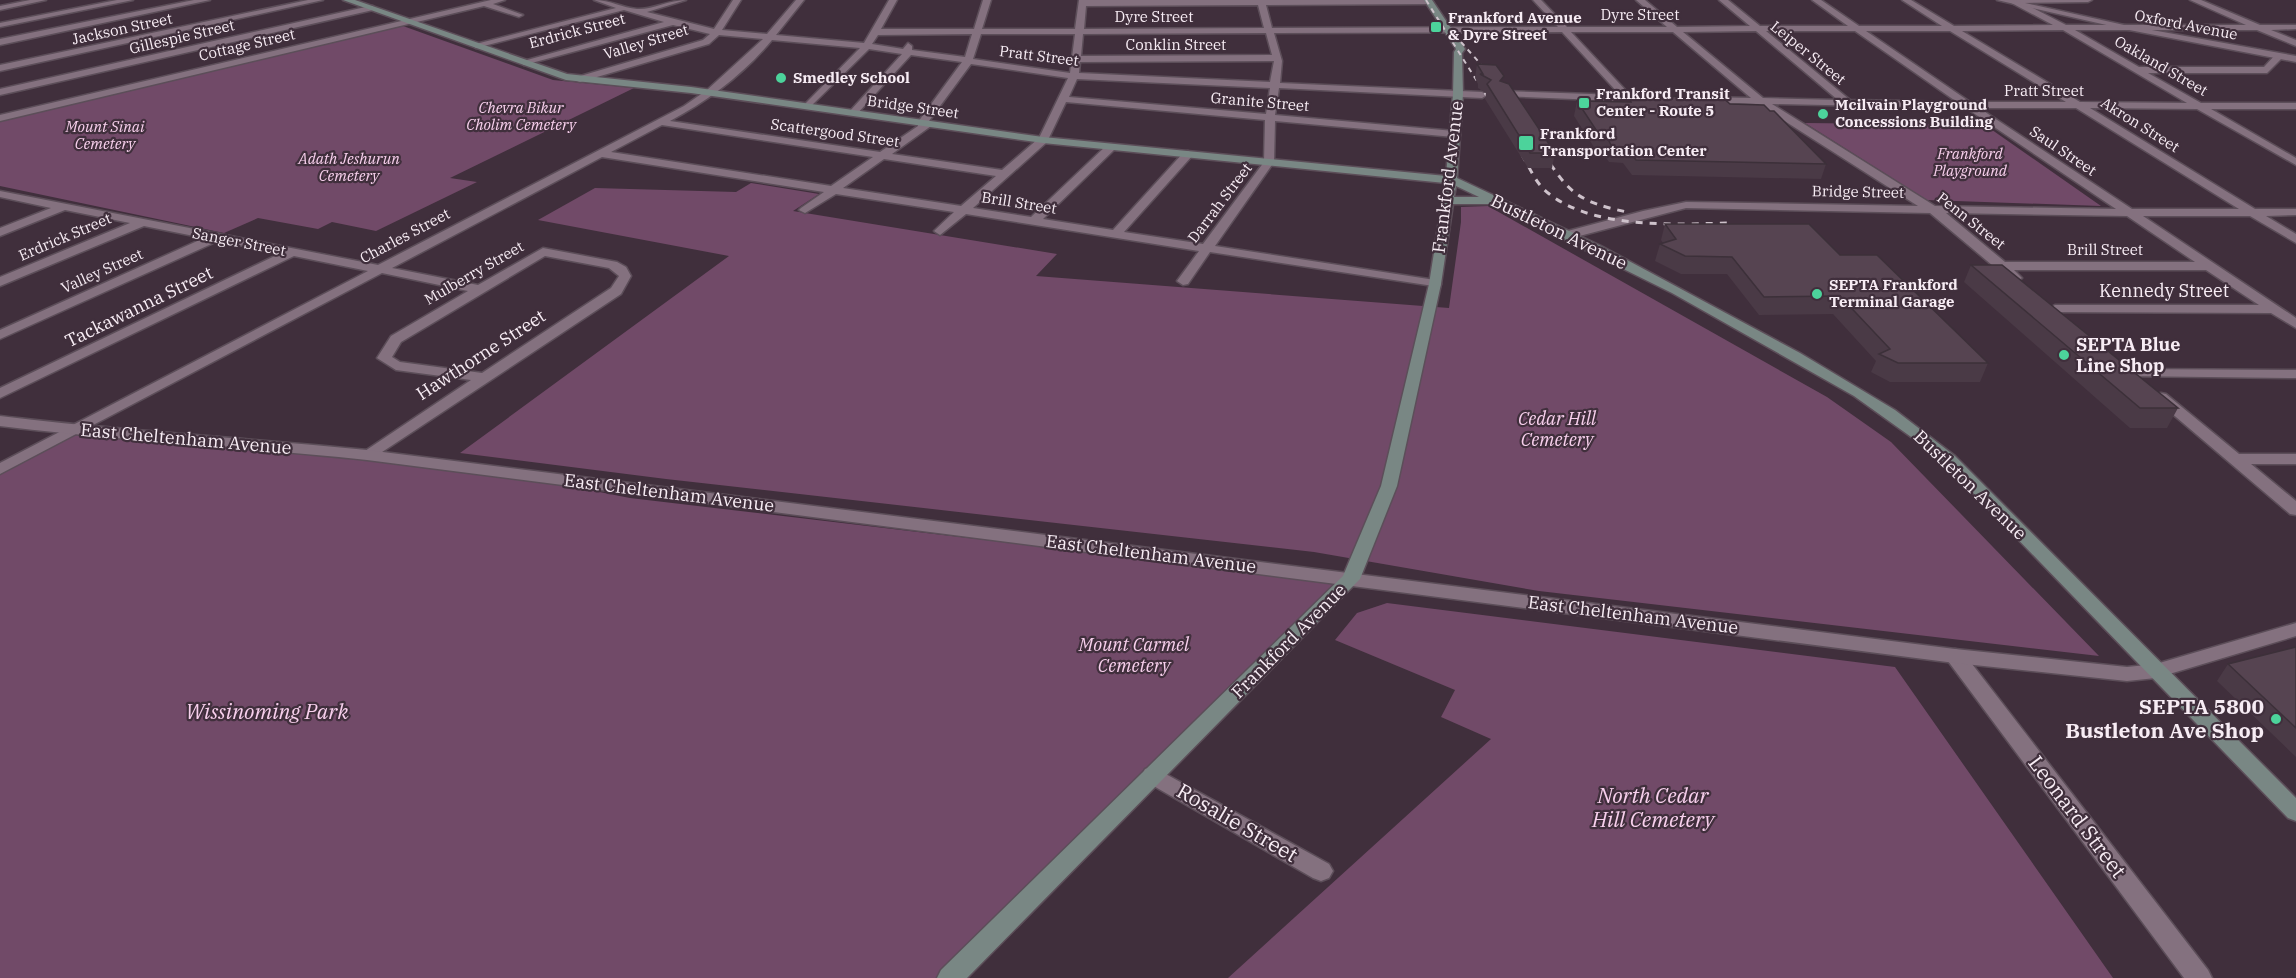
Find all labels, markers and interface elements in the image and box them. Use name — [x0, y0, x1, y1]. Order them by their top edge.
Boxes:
street label: Dyre Street — [1601, 5, 1679, 24]
street label: Oxford Avenue — [2133, 5, 2239, 44]
street label: Dyre Street — [1115, 7, 1193, 26]
place label: Frankford Avenue & Dyre Street — [1448, 8, 1582, 44]
street label: Jackson Street — [70, 9, 174, 48]
street label: Erdrick Street — [527, 9, 627, 52]
street label: Gillespie Street — [127, 15, 236, 58]
street label: Leiper Street — [1767, 16, 1850, 89]
street label: Valley Street — [601, 20, 691, 63]
marker: Frankford Avenue & Dyre Street — [1429, 20, 1443, 34]
street label: Cottage Street — [197, 24, 297, 65]
street label: Oakland Street — [2111, 31, 2211, 100]
street label: Conklin Street — [1126, 35, 1226, 54]
street label: Pratt Street — [998, 41, 1080, 70]
place label: Smedley School — [793, 68, 910, 87]
marker: Smedley School — [774, 71, 788, 85]
street label: Pratt Street — [2004, 81, 2084, 100]
place label: Frankford Transit Center - Route 5 — [1596, 84, 1730, 120]
street label: Granite Street — [1210, 88, 1310, 115]
street label: Bridge Street — [866, 91, 960, 122]
street label: Akron Street — [2097, 93, 2183, 156]
place label: Mcilvain Playground Concessions Building — [1835, 95, 1993, 131]
marker: Frankford Transit Center - Route 5 — [1577, 96, 1591, 110]
park label: Chevra Bikur Cholim Cemetery — [466, 98, 577, 134]
street label: Frankford Avenue — [1427, 100, 1468, 254]
marker: Mcilvain Playground Concessions Building — [1816, 107, 1830, 121]
street label: Scattergood Street — [770, 114, 901, 151]
park label: Mount Sinai Cemetery — [65, 117, 145, 153]
street label: Saul Street — [2026, 121, 2100, 180]
place label: Frankford Transportation Center — [1540, 124, 1707, 160]
marker: Frankford Transportation Center — [1517, 134, 1535, 152]
park label: Frankford Playground — [1932, 144, 2008, 180]
park label: Adath Jeshurun Cemetery — [297, 149, 400, 185]
street label: Darrah Street — [1183, 159, 1256, 246]
street label: Bridge Street — [1812, 181, 1904, 202]
street label: Brill Street — [980, 187, 1058, 218]
street label: Penn Street — [1933, 188, 2009, 253]
street label: Bustleton Avenue — [1487, 189, 1631, 274]
street label: Charles Street — [356, 204, 453, 267]
street label: Erdrick Street — [16, 208, 114, 265]
street label: Sanger Street — [191, 223, 288, 260]
street label: Mulberry Street — [421, 236, 527, 309]
street label: Brill Street — [2067, 240, 2143, 259]
street label: Valley Street — [58, 244, 146, 297]
street label: Tackawanna Street — [61, 261, 216, 352]
place label: SEPTA Frankford Terminal Garage — [1829, 275, 1958, 311]
street label: Kennedy Street — [2099, 279, 2229, 302]
marker: SEPTA Frankford Terminal Garage — [1810, 287, 1824, 301]
street label: Hawthorne Street — [412, 304, 550, 405]
place label: SEPTA Blue Line Shop — [2076, 333, 2180, 377]
marker: SEPTA Blue Line Shop — [2057, 348, 2071, 362]
park label: Cedar Hill Cemetery — [1518, 407, 1597, 451]
street label: East Cheltenham Avenue — [80, 418, 292, 459]
street label: Bustleton Avenue — [1909, 425, 2032, 545]
street label: East Cheltenham Avenue — [563, 468, 776, 517]
street label: East Cheltenham Avenue — [1045, 529, 1258, 578]
street label: Frankford Avenue — [1226, 578, 1351, 703]
street label: East Cheltenham Avenue — [1527, 590, 1740, 639]
park label: Mount Carmel Cemetery — [1078, 633, 1190, 677]
place label: SEPTA 5800 Bustleton Ave Shop — [2065, 692, 2264, 744]
park label: Wissinoming Park — [185, 697, 349, 725]
marker: SEPTA 5800 Bustleton Ave Shop — [2269, 712, 2283, 726]
street label: Leonard Street — [2023, 750, 2133, 883]
street label: Rosalie Street — [1172, 776, 1303, 868]
park label: North Cedar Hill Cemetery — [1591, 781, 1717, 833]

